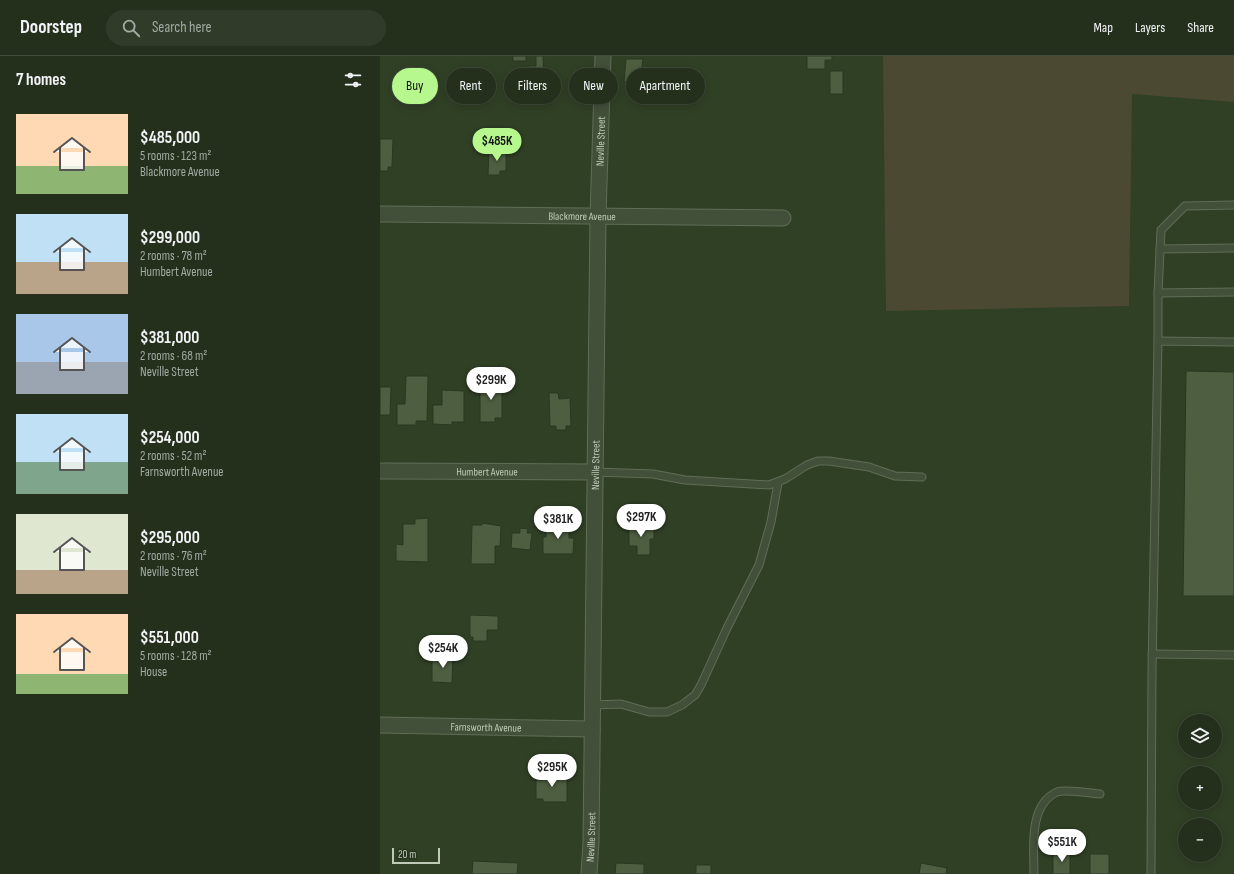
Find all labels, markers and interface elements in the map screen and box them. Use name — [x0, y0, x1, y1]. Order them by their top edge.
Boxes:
search box — [106, 10, 386, 46]
text: Doorstep — [20, 16, 82, 39]
icon: search — [120, 17, 142, 39]
text: Search here — [152, 18, 212, 37]
text: Map — [1093, 19, 1113, 36]
text: Layers — [1135, 19, 1165, 36]
text: Share — [1187, 19, 1214, 36]
chip: Buy — [392, 68, 438, 104]
chip: Rent — [446, 68, 496, 104]
chip: Filters — [504, 68, 561, 104]
chip: New — [569, 68, 618, 104]
chip: Apartment — [626, 68, 705, 104]
icon: filters — [342, 69, 364, 91]
text: 7 homes — [16, 70, 66, 90]
street label: Neville Street — [594, 115, 608, 166]
text: $485,000 — [140, 128, 200, 148]
pin: $485K — [469, 128, 525, 162]
icon: home — [48, 130, 96, 178]
text: $485K — [482, 133, 512, 149]
text: 5 rooms · 123 m² — [140, 148, 211, 164]
text: Blackmore Avenue — [140, 164, 220, 180]
street label: Blackmore Avenue — [548, 210, 616, 223]
text: $299,000 — [140, 228, 200, 248]
icon: home — [48, 230, 96, 278]
text: 2 rooms · 78 m² — [140, 248, 207, 264]
text: Humbert Avenue — [140, 264, 213, 280]
text: $381,000 — [140, 328, 199, 348]
icon: home — [48, 330, 96, 378]
text: 2 rooms · 68 m² — [140, 348, 207, 364]
text: Neville Street — [140, 364, 199, 380]
pin: $299K — [463, 367, 519, 401]
text: $299K — [475, 372, 507, 388]
text: $254,000 — [140, 428, 200, 448]
icon: home — [48, 430, 96, 478]
street label: Neville Street — [589, 439, 603, 490]
text: 2 rooms · 52 m² — [140, 448, 207, 464]
text: Farnsworth Avenue — [140, 464, 224, 480]
street label: Humbert Avenue — [456, 465, 518, 479]
pin: $297K — [613, 504, 669, 538]
pin: $381K — [530, 506, 586, 540]
text: $297K — [626, 509, 656, 525]
text: $381K — [543, 511, 573, 527]
text: $295,000 — [140, 528, 200, 548]
icon: home — [48, 530, 96, 578]
text: 2 rooms · 76 m² — [140, 548, 207, 564]
text: Neville Street — [140, 564, 199, 580]
text: $551,000 — [140, 628, 199, 648]
icon: home — [48, 630, 96, 678]
pin: $254K — [415, 635, 471, 669]
text: $254K — [428, 640, 458, 656]
text: 5 rooms · 128 m² — [140, 648, 212, 664]
text: House — [140, 664, 167, 680]
map controls — [1178, 714, 1222, 862]
button: layers — [1178, 714, 1222, 758]
street label: Farnsworth Avenue — [450, 720, 522, 735]
pin: $295K — [524, 754, 580, 788]
text: $295K — [537, 759, 567, 775]
button: + — [1178, 766, 1222, 810]
street label: Neville Street — [584, 811, 598, 862]
button: − — [1178, 818, 1222, 862]
pin: $551K — [1034, 829, 1090, 863]
text: $551K — [1047, 834, 1077, 850]
scale bar — [392, 846, 440, 865]
text: 20 m — [398, 848, 416, 861]

